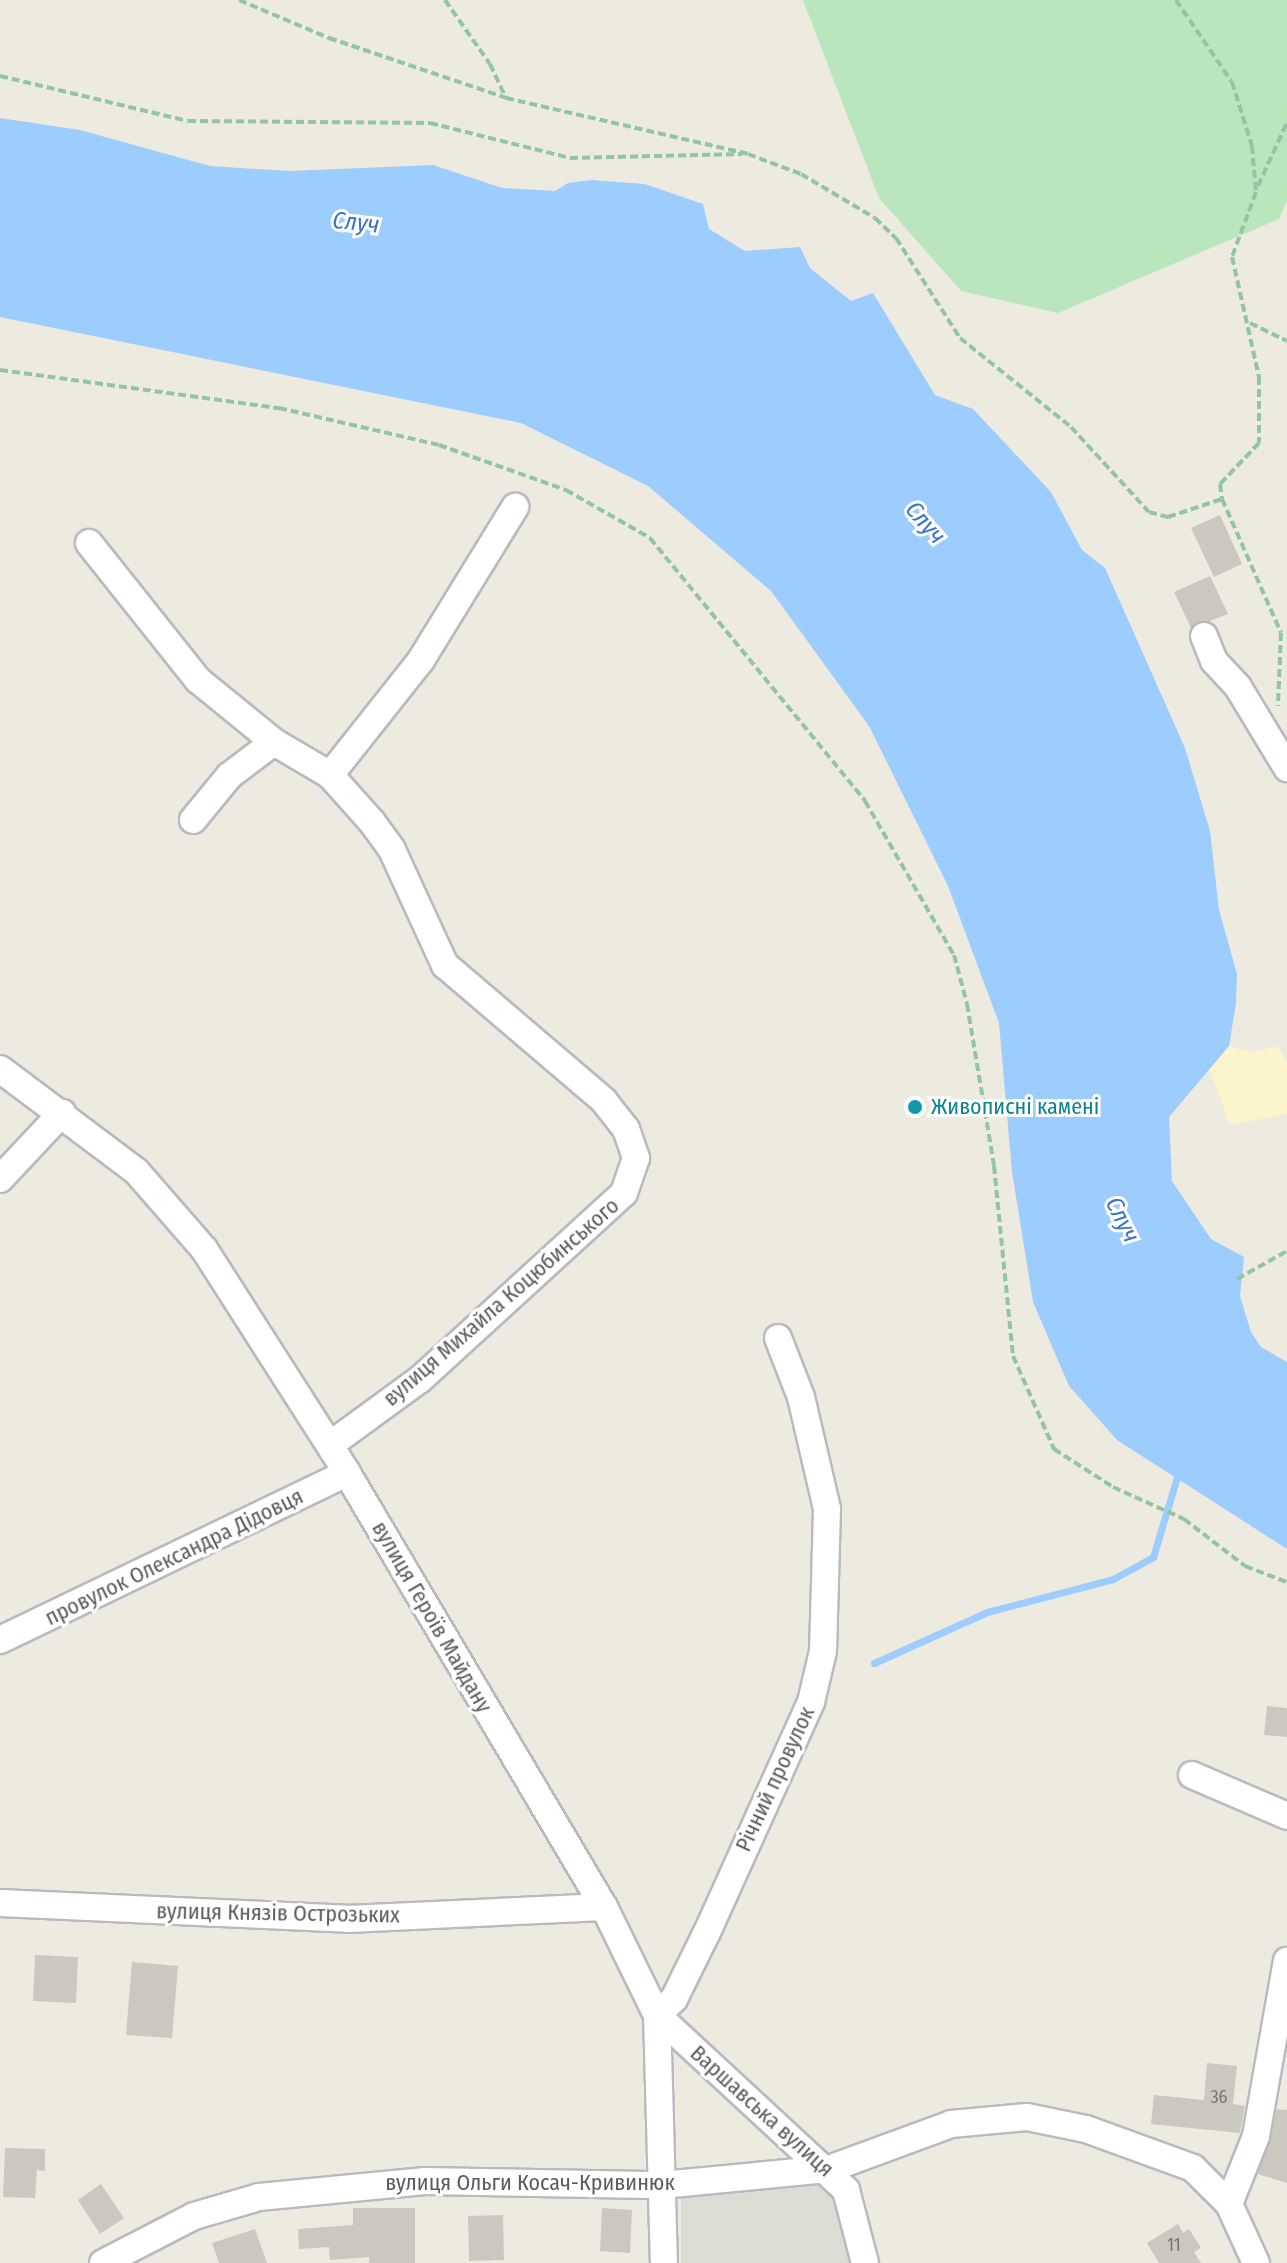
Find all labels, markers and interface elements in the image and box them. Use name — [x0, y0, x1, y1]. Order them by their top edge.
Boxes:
water label: Случ — [331, 206, 381, 240]
water label: Случ — [899, 496, 951, 550]
place label: Живописні камені — [931, 1094, 1099, 1120]
marker: Живописні камені — [906, 1098, 924, 1116]
street label: вулиця Михайла Коцюбинського — [378, 1192, 624, 1412]
water label: Случ — [1099, 1193, 1145, 1247]
street label: провулок Олександра Дідовця — [41, 1483, 307, 1631]
street label: вулиця Героїв Майдану — [366, 1517, 498, 1717]
street label: Річний провулок — [730, 1702, 820, 1856]
street label: вулиця Князів Острозьких — [156, 1898, 400, 1928]
street label: Варшавська вулиця — [685, 2040, 839, 2182]
house number: 36 — [1210, 2086, 1228, 2108]
street label: вулиця Ольги Косач-Кривинюк — [385, 2170, 675, 2196]
house number: 11 — [1167, 2234, 1181, 2256]

